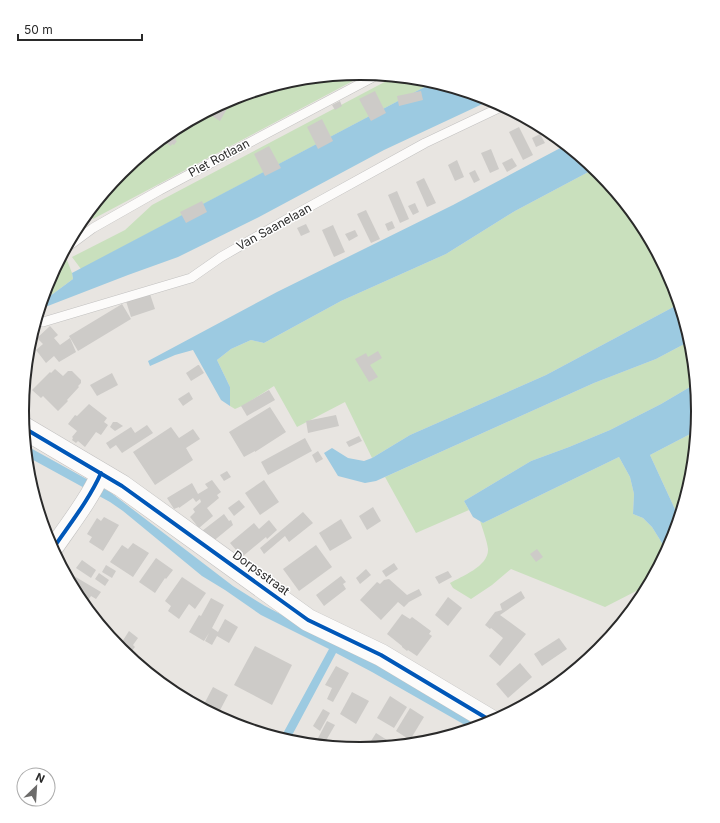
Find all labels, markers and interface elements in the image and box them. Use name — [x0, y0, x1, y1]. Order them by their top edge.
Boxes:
scale bar — [18, 16, 142, 42]
text: 50 m — [24, 22, 53, 37]
street label: Piet Rotlaan — [186, 135, 252, 180]
street label: Van Saanelaan — [234, 200, 314, 253]
street label: Dorpsstraat — [230, 547, 293, 598]
north arrow — [16, 767, 56, 807]
text: N — [33, 770, 47, 786]

